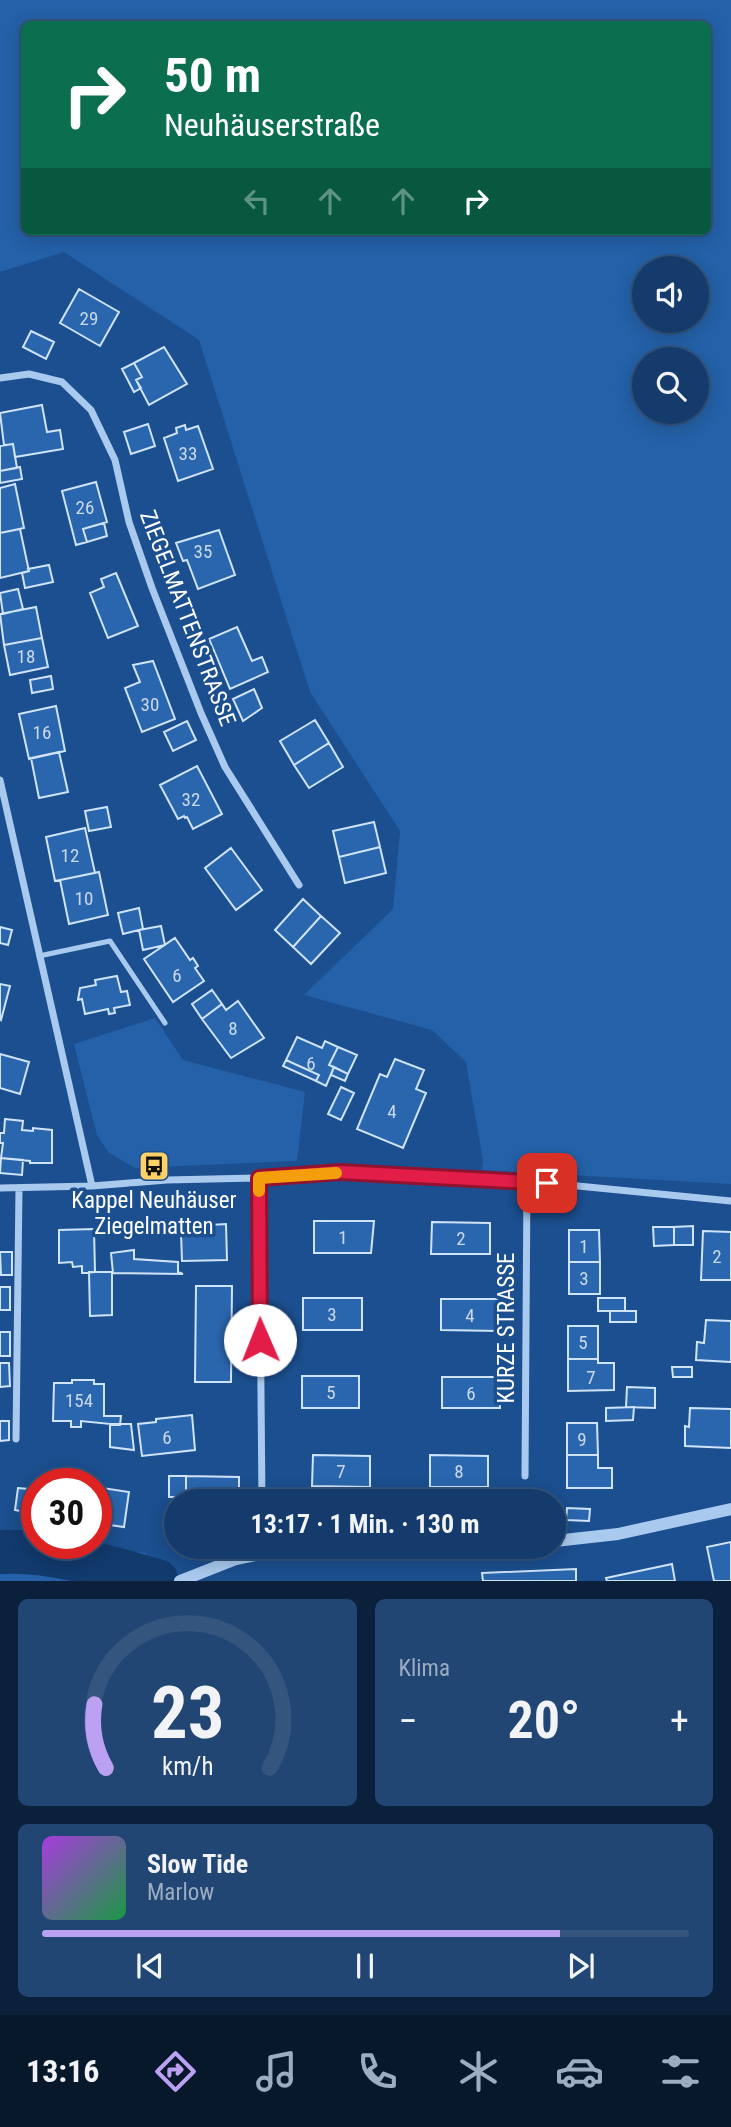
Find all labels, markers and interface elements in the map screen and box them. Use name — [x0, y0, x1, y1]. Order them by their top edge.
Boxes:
text: 50 m — [164, 47, 261, 104]
icon: right — [49, 49, 140, 140]
text: Neuhäuserstraße — [164, 106, 380, 144]
icon: left — [238, 182, 276, 220]
icon: ahead — [311, 182, 349, 220]
icon: ahead — [384, 182, 422, 220]
icon: right — [457, 182, 495, 220]
map controls — [632, 256, 709, 424]
button: sound — [632, 256, 709, 333]
house number: 29 — [80, 307, 98, 330]
button: search — [632, 347, 709, 424]
house number: 33 — [179, 442, 197, 465]
house number: 26 — [76, 496, 94, 519]
street label: ZIEGELMATTENSTRASSE — [134, 506, 241, 730]
house number: 35 — [194, 540, 212, 563]
house number: 18 — [17, 645, 35, 668]
house number: 30 — [141, 693, 159, 716]
house number: 16 — [33, 721, 51, 744]
house number: 32 — [182, 788, 200, 811]
house number: 12 — [61, 844, 79, 867]
house number: 10 — [75, 887, 93, 910]
house number: 6 — [172, 964, 182, 987]
house number: 8 — [228, 1017, 238, 1040]
house number: 6 — [306, 1052, 316, 1075]
house number: 4 — [387, 1100, 397, 1123]
bus stop icon: Kappel Neuhäuser Ziegelmatten — [137, 1149, 171, 1183]
pin — [517, 1153, 577, 1213]
icon: arrive — [528, 1164, 566, 1202]
place label: Kappel Neuhäuser Ziegelmatten — [71, 1187, 237, 1240]
house number: 1 — [338, 1226, 348, 1249]
house number: 2 — [456, 1227, 466, 1250]
house number: 1 — [579, 1235, 589, 1258]
house number: 2 — [712, 1245, 722, 1268]
street label: KURZE STRASSE — [493, 1252, 520, 1404]
house number: 3 — [579, 1267, 589, 1290]
position arrow — [223, 1303, 297, 1377]
house number: 3 — [327, 1303, 337, 1326]
house number: 4 — [465, 1304, 475, 1327]
house number: 5 — [578, 1331, 588, 1354]
house number: 7 — [586, 1366, 596, 1389]
house number: 5 — [326, 1381, 336, 1404]
house number: 6 — [466, 1382, 476, 1405]
house number: 154 — [65, 1389, 93, 1412]
house number: 6 — [162, 1426, 172, 1449]
house number: 9 — [577, 1428, 587, 1451]
house number: 7 — [336, 1460, 346, 1483]
house number: 8 — [454, 1460, 464, 1483]
speed limit sign: 30 — [21, 1468, 112, 1559]
text: 13:17 · 1 Min. · 130 m — [251, 1509, 479, 1539]
text: Klima — [399, 1655, 450, 1682]
text: 23 — [150, 1671, 224, 1757]
text: 20° — [507, 1690, 580, 1751]
text: − — [399, 1699, 418, 1743]
text: + — [670, 1699, 689, 1743]
text: km/h — [162, 1752, 213, 1781]
text: Slow Tide — [147, 1849, 248, 1879]
text: Marlow — [147, 1879, 214, 1906]
icon: previous — [131, 1947, 169, 1985]
icon: pause — [346, 1947, 384, 1985]
icon: next — [562, 1947, 600, 1985]
icon: directions — [151, 2047, 200, 2096]
icon: music — [252, 2047, 301, 2096]
icon: phone — [353, 2047, 402, 2096]
icon: climate — [454, 2047, 503, 2096]
icon: car — [555, 2047, 604, 2096]
icon: filters — [656, 2047, 705, 2096]
text: 13:16 — [26, 2052, 99, 2090]

